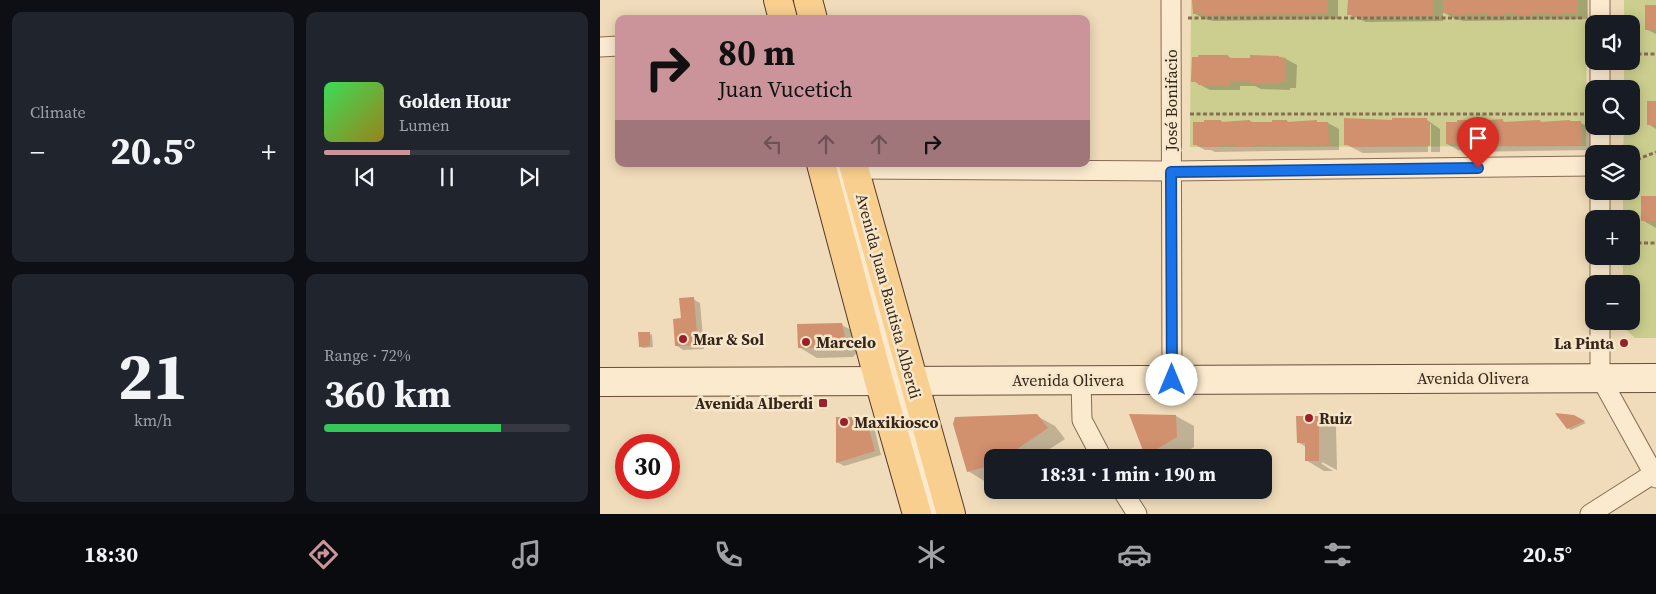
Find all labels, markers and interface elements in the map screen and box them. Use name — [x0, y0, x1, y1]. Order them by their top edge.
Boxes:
map controls — [1585, 15, 1640, 330]
button: sound — [1585, 15, 1640, 70]
text: 80 m — [718, 29, 795, 77]
icon: right — [635, 35, 700, 100]
street label: José Bonifacio — [1160, 49, 1182, 152]
text: Juan Vucetich — [718, 74, 853, 104]
button: search — [1585, 80, 1640, 135]
text: Golden Hour — [399, 88, 511, 114]
text: Climate — [30, 101, 86, 123]
text: Lumen — [399, 114, 450, 136]
pin — [1457, 117, 1499, 168]
icon: arrive — [1464, 124, 1492, 152]
text: 20.5° — [110, 125, 196, 177]
icon: left — [759, 130, 787, 158]
icon: ahead — [812, 130, 840, 158]
icon: ahead — [865, 130, 893, 158]
icon: right — [918, 130, 946, 158]
text: − — [30, 133, 45, 171]
text: + — [261, 133, 276, 171]
button: layers — [1585, 145, 1640, 200]
icon: previous — [351, 163, 379, 191]
icon: pause — [433, 163, 461, 191]
icon: next — [515, 163, 543, 191]
street label: Avenida Juan Bautista Alberdi — [851, 191, 927, 401]
button: + — [1585, 210, 1640, 265]
button: − — [1585, 275, 1640, 330]
place label: Mar & Sol — [693, 328, 764, 350]
place label: Marcelo — [816, 331, 876, 353]
text: 21 — [118, 332, 188, 421]
place label: La Pinta — [1554, 332, 1614, 354]
marker: Mar & Sol — [677, 333, 689, 345]
marker: Marcelo — [800, 336, 812, 348]
marker: La Pinta — [1618, 337, 1630, 349]
text: Range · 72% — [324, 344, 411, 366]
position arrow — [1145, 353, 1197, 405]
street label: Avenida Olivera — [1417, 367, 1530, 389]
text: 360 km — [324, 368, 451, 420]
street label: Avenida Olivera — [1012, 369, 1125, 391]
place label: Avenida Alberdi — [695, 392, 813, 414]
marker: Avenida Alberdi — [817, 397, 829, 409]
place label: Ruiz — [1319, 407, 1352, 429]
text: km/h — [134, 409, 172, 431]
place label: Maxikiosco — [854, 411, 938, 433]
marker: Ruiz — [1303, 412, 1315, 424]
marker: Maxikiosco — [838, 416, 850, 428]
speed limit sign: 30 — [615, 434, 680, 499]
text: 18:31 · 1 min · 190 m — [1040, 461, 1216, 487]
icon: directions — [306, 537, 341, 572]
icon: music — [509, 537, 544, 572]
icon: phone — [711, 537, 746, 572]
icon: climate — [914, 537, 949, 572]
icon: car — [1117, 537, 1152, 572]
icon: filters — [1320, 537, 1355, 572]
text: 18:30 — [84, 539, 138, 569]
text: 20.5° — [1522, 539, 1572, 569]

